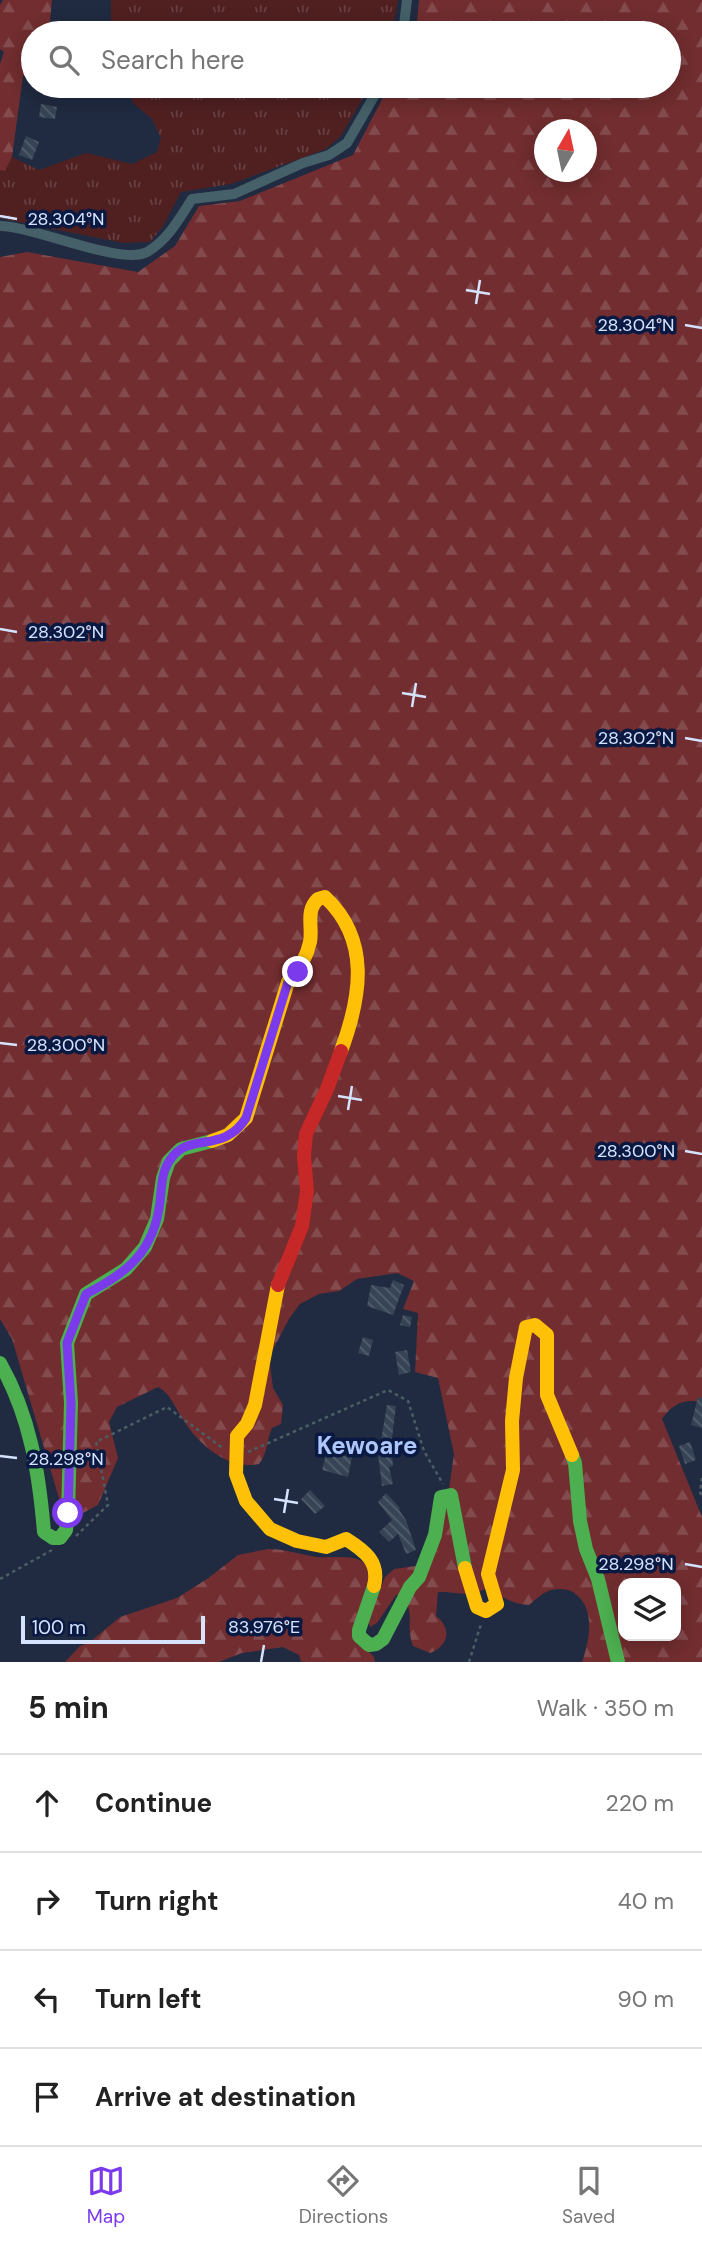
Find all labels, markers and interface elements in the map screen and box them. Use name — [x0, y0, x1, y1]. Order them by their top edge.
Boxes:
search box — [21, 21, 681, 98]
icon: search — [45, 41, 83, 79]
text: Search here — [101, 43, 244, 77]
north arrow — [534, 119, 597, 182]
text: 28.304°N — [27, 207, 105, 231]
text: 28.304°N — [597, 313, 675, 337]
text: 28.302°N — [28, 620, 104, 644]
text: 28.302°N — [598, 726, 674, 750]
route end — [282, 956, 313, 987]
text: 28.300°N — [27, 1033, 105, 1057]
text: 28.300°N — [597, 1139, 675, 1163]
district label: Kewoare — [317, 1430, 417, 1461]
text: 28.298°N — [28, 1447, 104, 1471]
route start — [52, 1497, 83, 1528]
text: 28.298°N — [598, 1552, 674, 1576]
map controls — [618, 1578, 681, 1641]
button: layers — [618, 1578, 681, 1641]
scale bar — [21, 1613, 205, 1645]
text: 100 m — [32, 1615, 86, 1640]
text: 83.976°E — [228, 1615, 300, 1639]
text: 5 min — [28, 1688, 109, 1727]
text: Walk · 350 m — [537, 1693, 674, 1723]
icon: ahead — [28, 1784, 66, 1822]
text: Continue — [95, 1786, 212, 1820]
text: 220 m — [605, 1788, 674, 1818]
icon: right — [28, 1882, 66, 1920]
text: Turn right — [95, 1884, 219, 1918]
text: 40 m — [618, 1886, 674, 1916]
icon: left — [28, 1980, 66, 2018]
text: Turn left — [95, 1982, 202, 2016]
text: 90 m — [617, 1984, 674, 2014]
icon: arrive — [28, 2078, 66, 2116]
text: Arrive at destination — [95, 2080, 356, 2114]
tab: Map — [87, 2162, 125, 2229]
tab: Directions — [299, 2162, 388, 2229]
tab: Saved — [562, 2162, 615, 2229]

